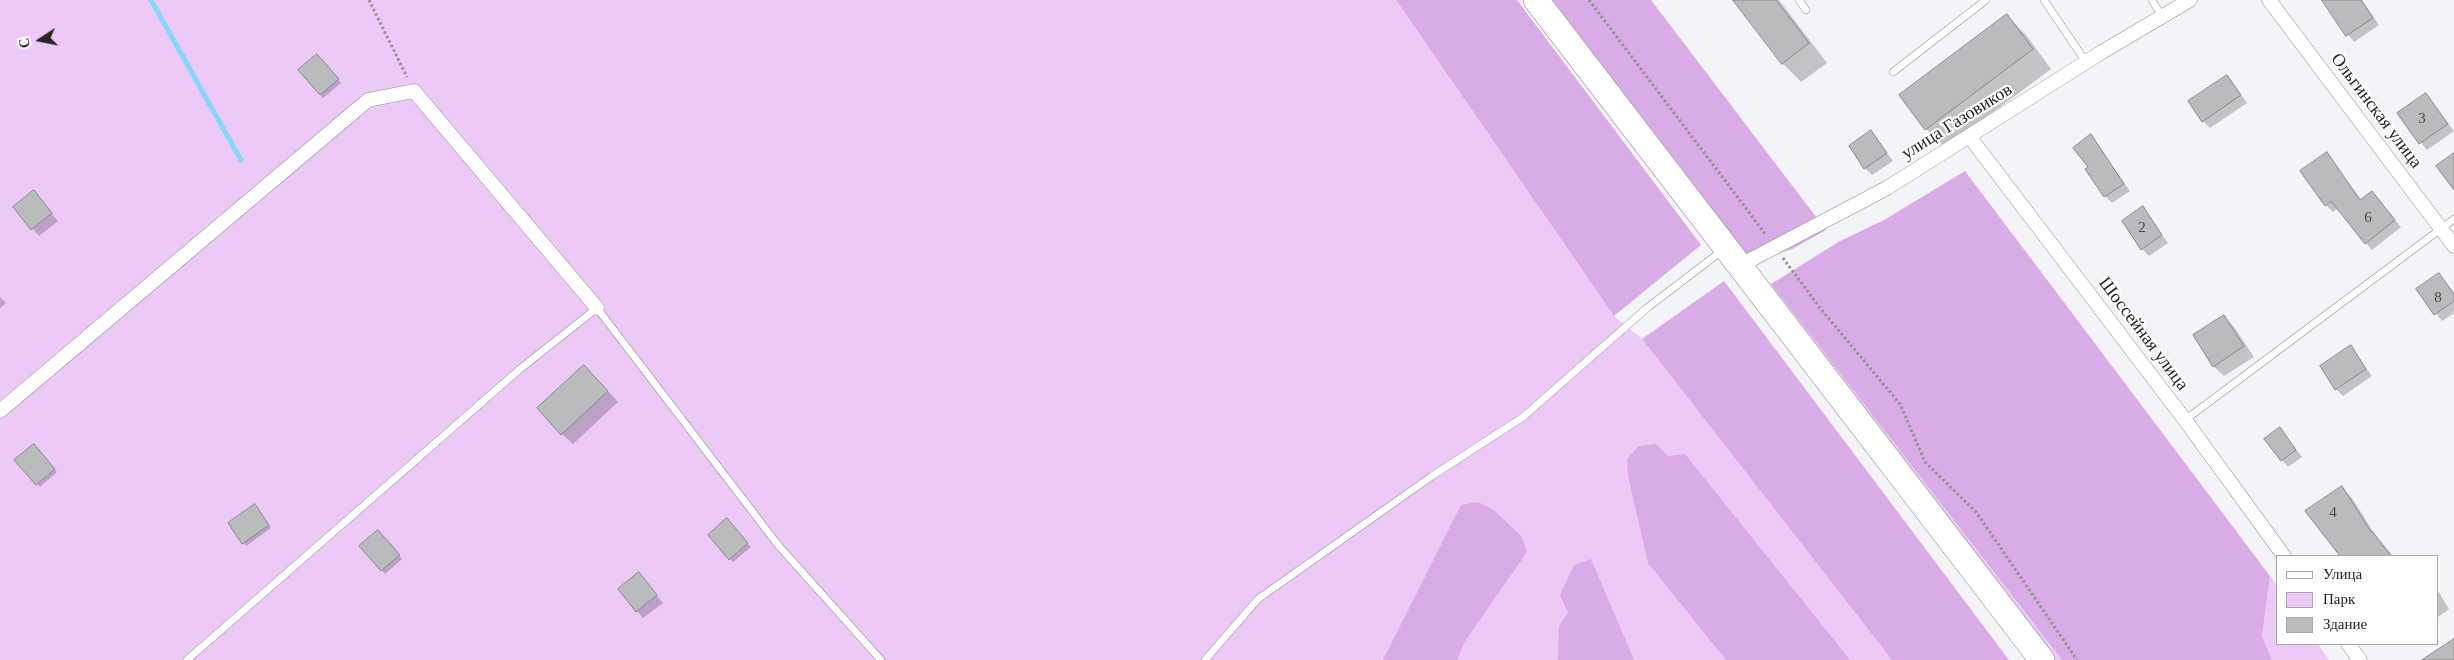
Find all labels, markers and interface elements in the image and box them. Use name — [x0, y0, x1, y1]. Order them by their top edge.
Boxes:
north arrow — [15, 15, 65, 65]
text: С — [16, 37, 33, 49]
street label: Ольгинская улица — [2326, 49, 2426, 173]
street label: улица Газовиков — [1898, 79, 2016, 165]
house number: 3 — [2418, 110, 2426, 128]
house number: 6 — [2364, 209, 2372, 227]
house number: 2 — [2138, 219, 2146, 237]
street label: Шоссейная улица — [2093, 273, 2193, 395]
house number: 8 — [2434, 289, 2442, 307]
house number: 4 — [2329, 504, 2337, 522]
legend — [2276, 555, 2439, 645]
text: Улица — [2323, 566, 2362, 582]
text: Парк — [2323, 591, 2355, 607]
text: Здание — [2323, 616, 2367, 632]

